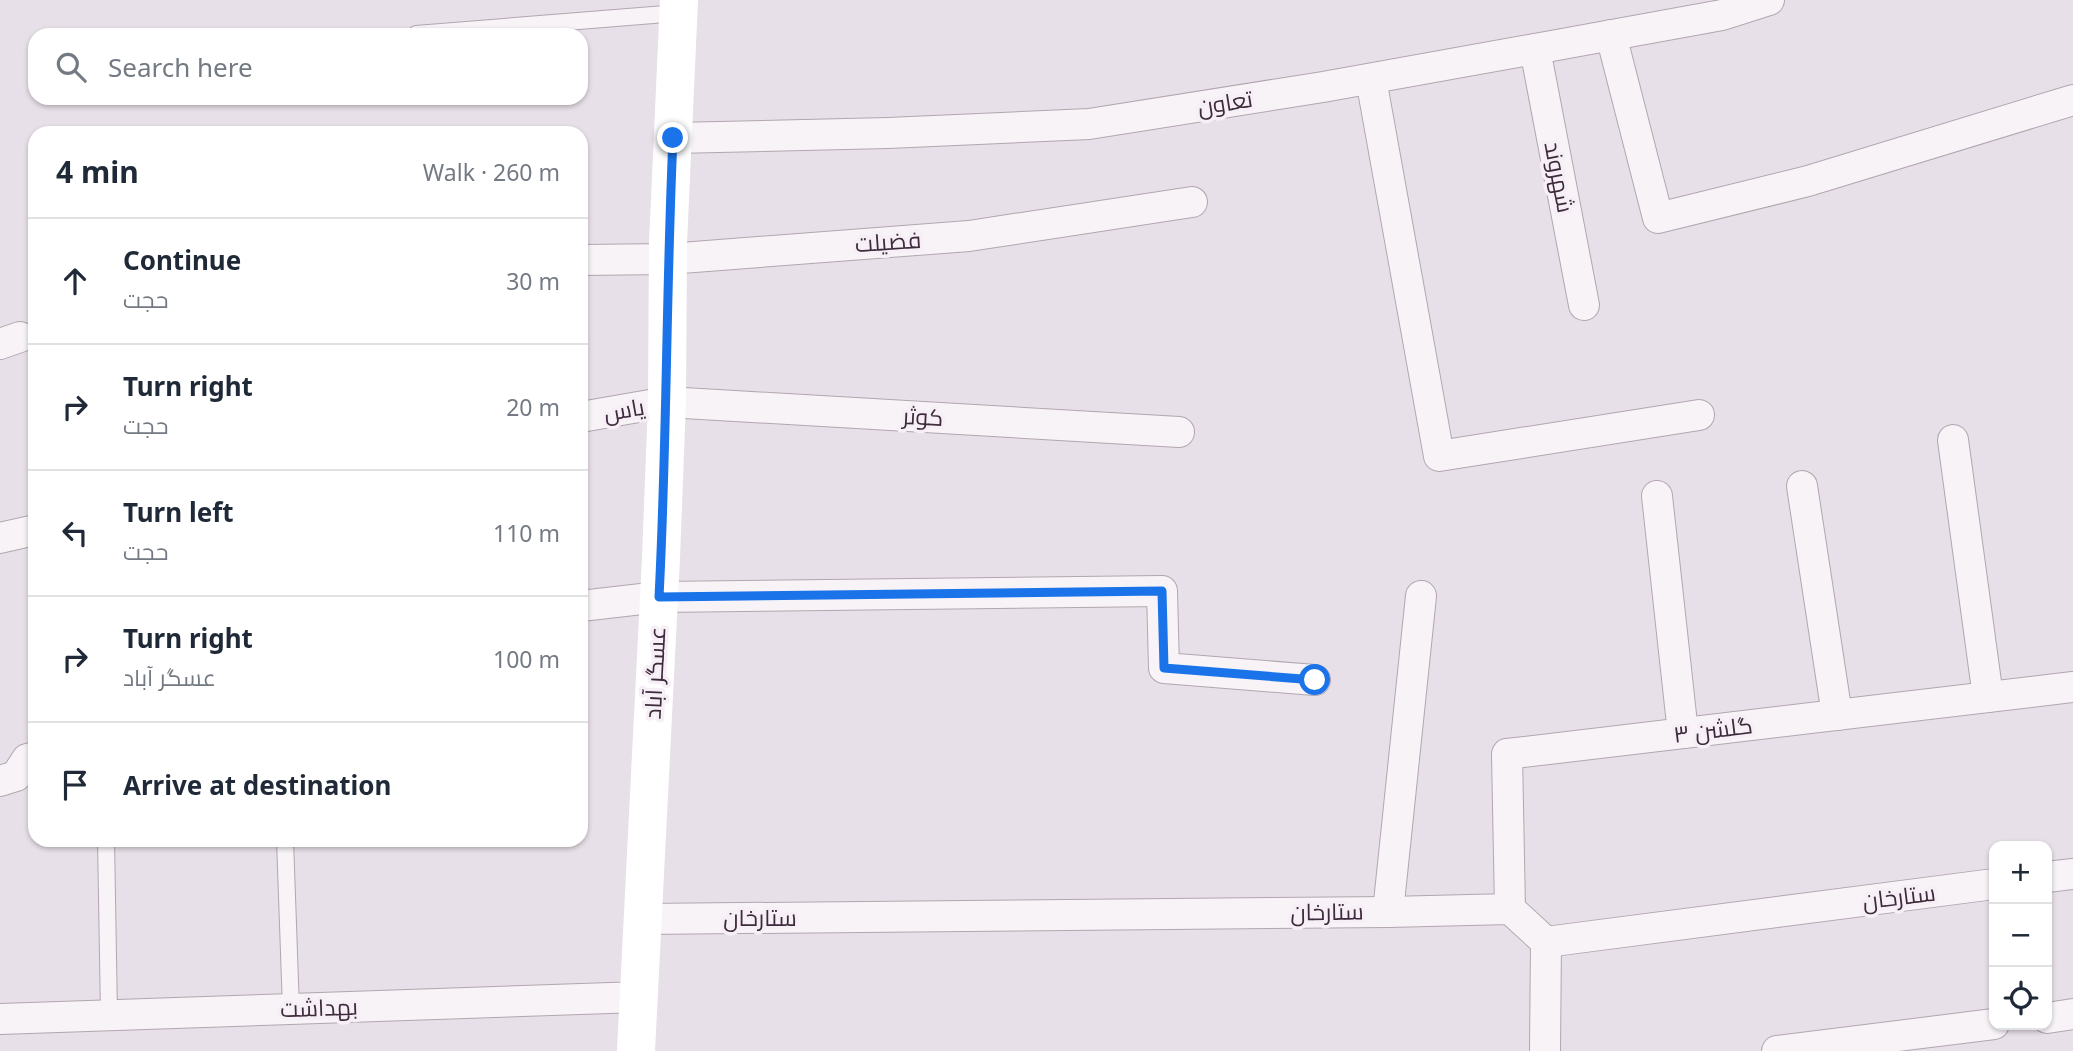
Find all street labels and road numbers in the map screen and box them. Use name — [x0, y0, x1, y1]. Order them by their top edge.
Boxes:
street label: تعاون — [1195, 82, 1255, 122]
street label: شهروند — [1537, 138, 1583, 215]
street label: فضیلت — [854, 223, 922, 259]
street label: یاس — [601, 390, 647, 428]
street label: کوثر — [900, 399, 944, 433]
street label: عسگر آباد — [636, 626, 672, 720]
street label: گلشن ۳ — [1671, 708, 1754, 750]
street label: ستارخان — [1860, 876, 1937, 916]
street label: ستارخان — [1290, 894, 1364, 928]
street label: ستارخان — [723, 901, 797, 933]
street label: بهداشت — [280, 990, 358, 1024]

